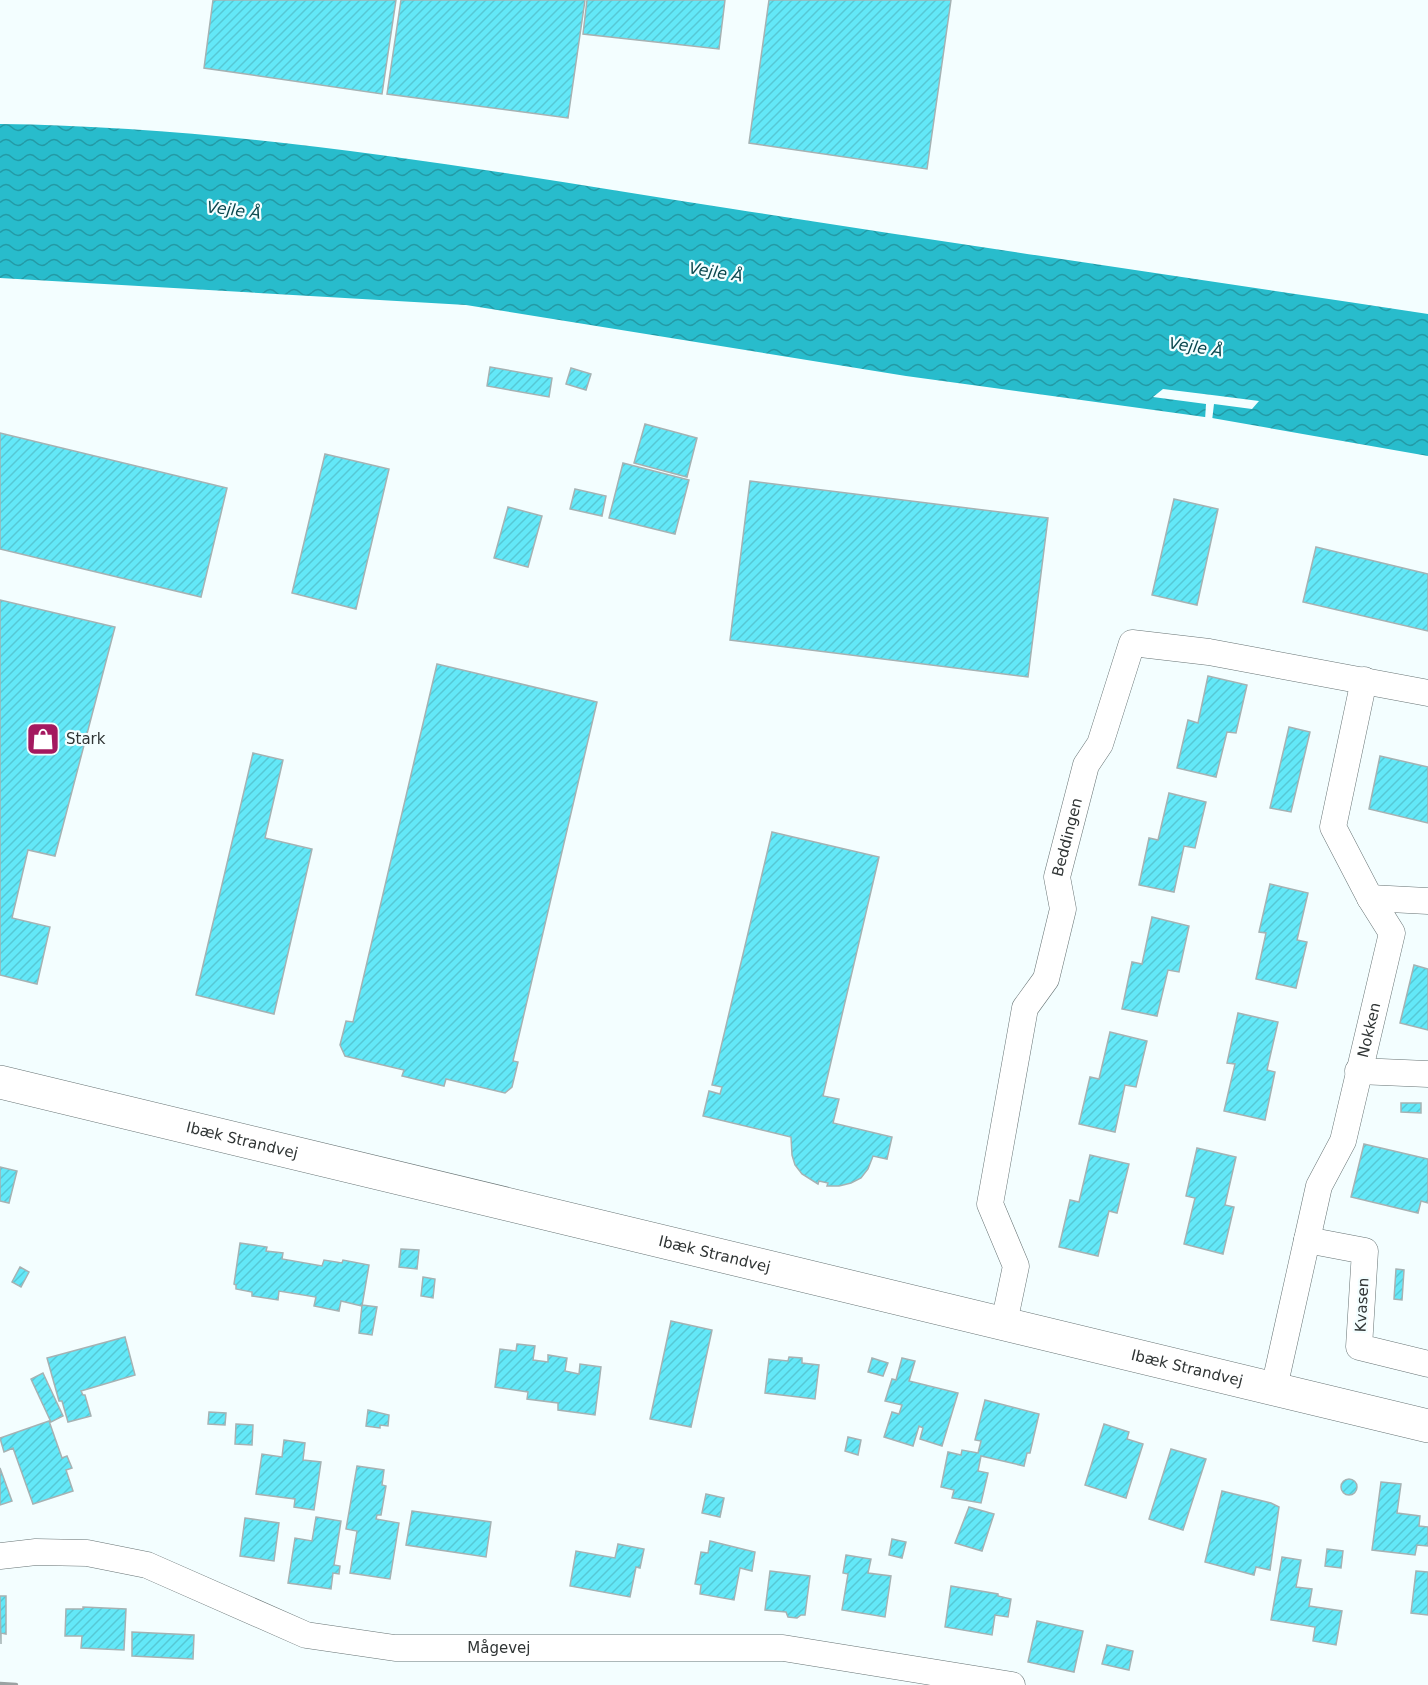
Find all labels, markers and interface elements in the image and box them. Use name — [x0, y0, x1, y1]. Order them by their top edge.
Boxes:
water label: Vejle Å — [206, 197, 262, 223]
water label: Vejle Å — [688, 258, 744, 286]
water label: Vejle Å — [1168, 333, 1224, 361]
shop icon: Stark — [25, 721, 61, 757]
place label: Stark — [66, 730, 106, 748]
street label: Beddingen — [1048, 796, 1086, 879]
street label: Nokken — [1354, 1001, 1384, 1059]
street label: Ibæk Strandvej — [184, 1118, 300, 1162]
street label: Ibæk Strandvej — [657, 1232, 772, 1276]
street label: Kvasen — [1352, 1277, 1372, 1333]
street label: Ibæk Strandvej — [1129, 1346, 1245, 1390]
street label: Mågevej — [467, 1639, 531, 1657]

